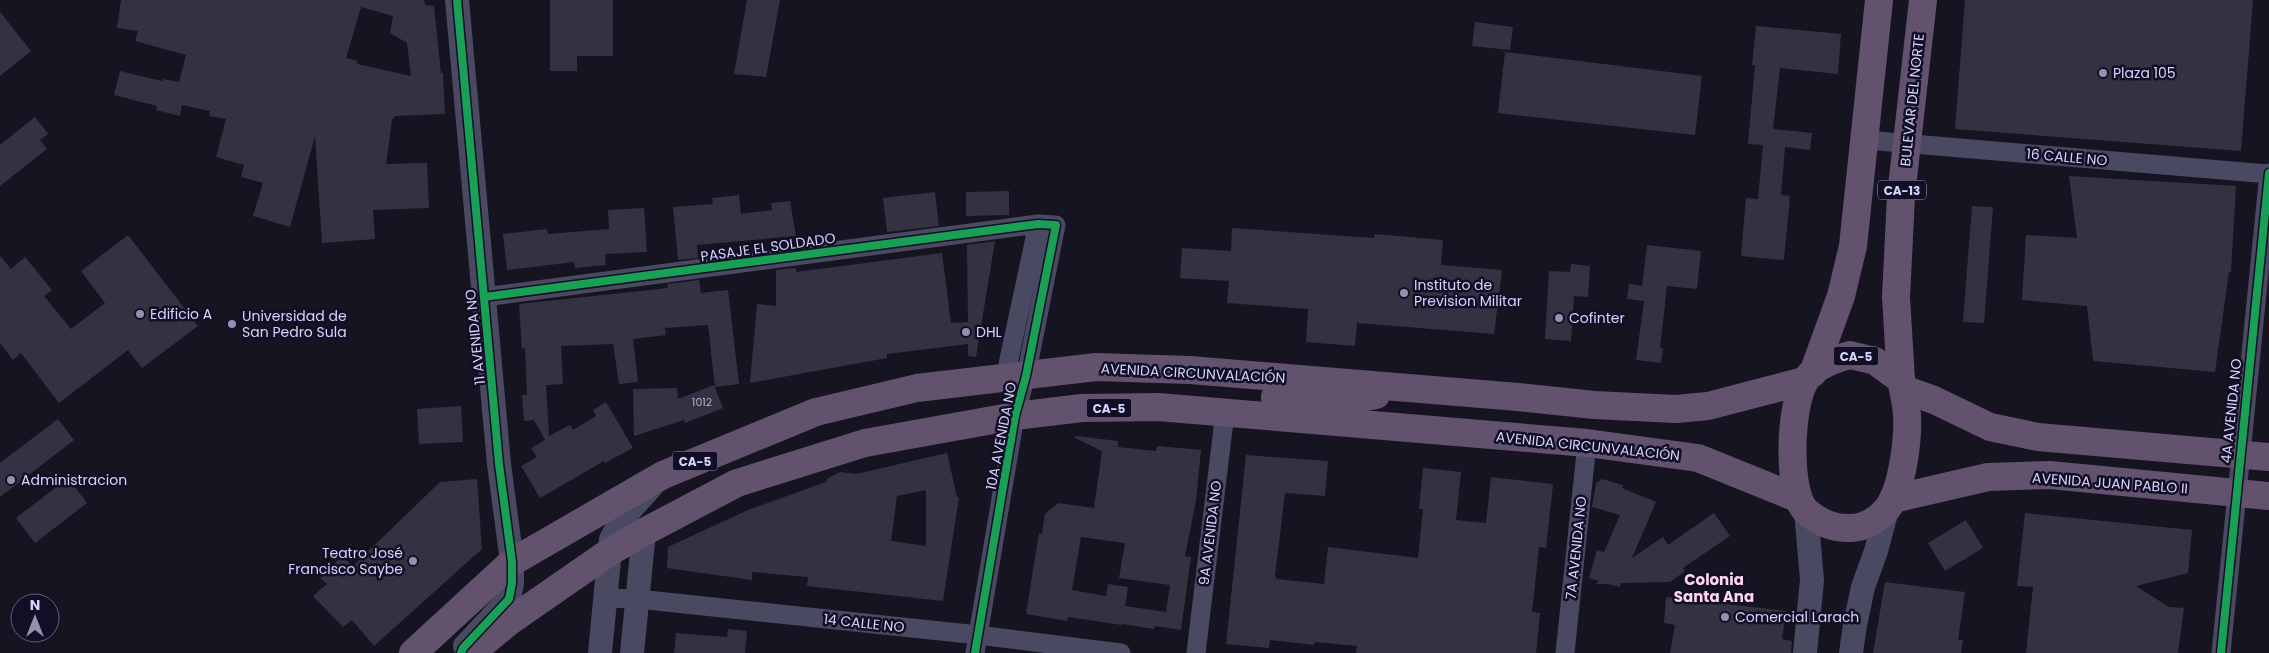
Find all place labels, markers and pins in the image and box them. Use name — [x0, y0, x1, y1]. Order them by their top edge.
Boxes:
place label: Plaza 105 — [2113, 63, 2176, 83]
marker: Plaza 105 — [2097, 67, 2109, 79]
place label: Instituto de Prevision Militar — [1414, 275, 1522, 311]
marker: Instituto de Prevision Militar — [1398, 287, 1410, 299]
place label: Edificio A — [150, 304, 212, 324]
place label: Universidad de San Pedro Sula — [242, 306, 347, 342]
marker: Edificio A — [134, 308, 146, 320]
place label: Cofinter — [1569, 308, 1625, 328]
marker: Cofinter — [1553, 312, 1565, 324]
marker: Universidad de San Pedro Sula — [226, 318, 238, 330]
place label: DHL — [976, 322, 1002, 342]
marker: DHL — [960, 326, 972, 338]
place label: Administracion — [21, 470, 127, 490]
marker: Administracion — [5, 474, 17, 486]
place label: Teatro José Francisco Saybe — [288, 543, 403, 579]
marker: Teatro José Francisco Saybe — [407, 555, 419, 567]
place label: Comercial Larach — [1735, 607, 1859, 627]
marker: Comercial Larach — [1719, 611, 1731, 623]

